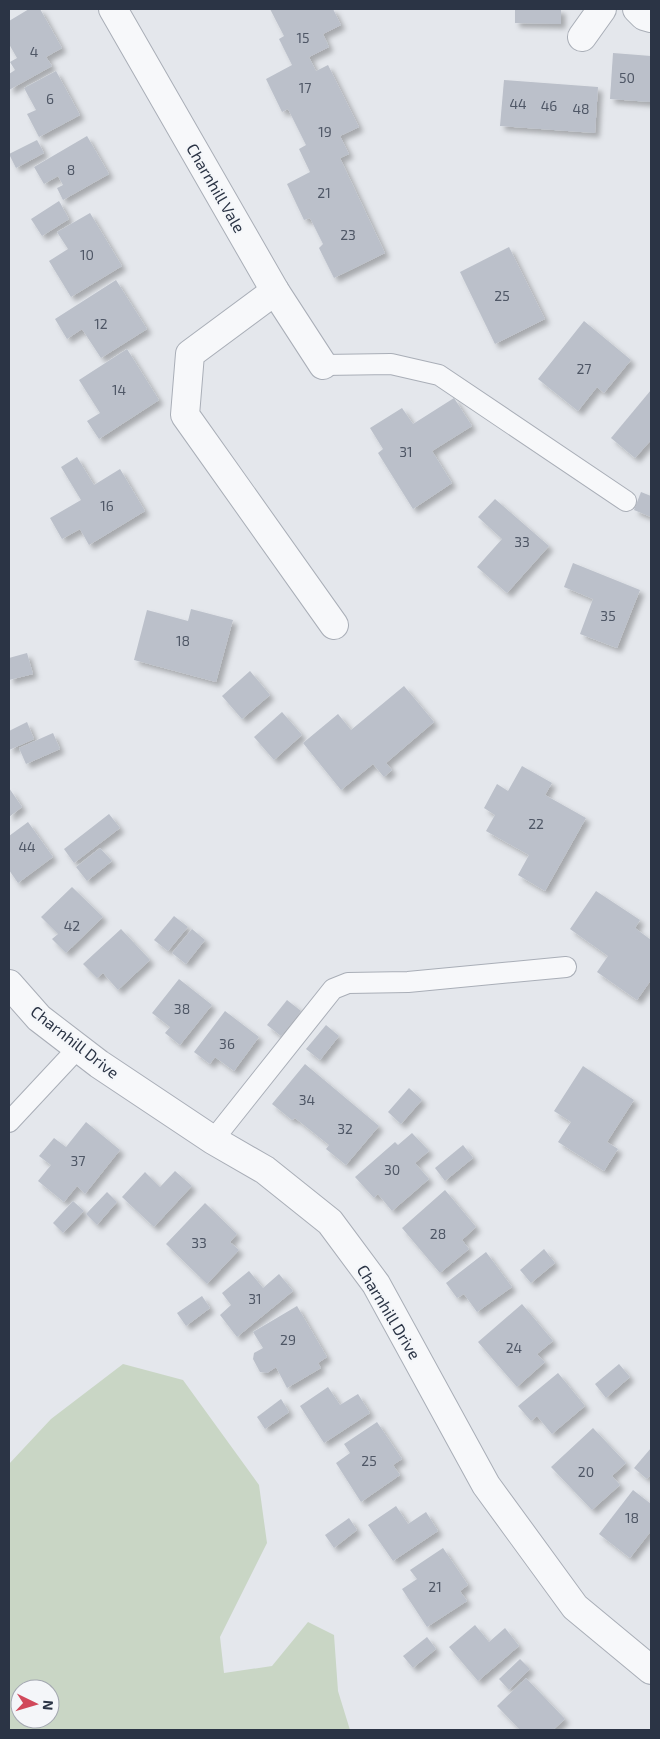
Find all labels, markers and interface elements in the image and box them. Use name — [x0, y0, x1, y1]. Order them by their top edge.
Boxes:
house number: 15 — [296, 29, 310, 46]
house number: 4 — [30, 43, 38, 60]
house number: 50 — [619, 69, 635, 86]
house number: 17 — [299, 79, 311, 96]
house number: 6 — [46, 90, 54, 107]
house number: 44 — [509, 95, 527, 112]
house number: 46 — [541, 97, 557, 114]
house number: 48 — [572, 100, 590, 117]
house number: 19 — [318, 123, 332, 140]
street label: Charnhill Vale — [183, 140, 250, 236]
house number: 8 — [67, 161, 75, 178]
house number: 21 — [317, 184, 331, 201]
house number: 23 — [340, 226, 356, 243]
house number: 10 — [80, 246, 94, 263]
house number: 25 — [494, 287, 510, 304]
house number: 12 — [94, 315, 108, 332]
house number: 27 — [576, 360, 592, 377]
house number: 14 — [112, 381, 126, 398]
house number: 31 — [399, 443, 413, 460]
house number: 16 — [100, 497, 114, 514]
house number: 33 — [514, 533, 530, 550]
house number: 35 — [600, 607, 616, 624]
house number: 18 — [176, 632, 190, 649]
house number: 22 — [528, 815, 544, 832]
house number: 44 — [18, 838, 36, 855]
house number: 42 — [64, 917, 80, 934]
house number: 38 — [174, 1000, 190, 1017]
street label: Charnhill Drive — [27, 1001, 123, 1082]
house number: 36 — [219, 1035, 235, 1052]
house number: 34 — [299, 1091, 315, 1108]
house number: 32 — [337, 1120, 353, 1137]
house number: 37 — [71, 1152, 85, 1169]
house number: 30 — [384, 1161, 400, 1178]
house number: 28 — [430, 1225, 446, 1242]
house number: 33 — [191, 1234, 207, 1251]
street label: Charnhill Drive — [354, 1261, 425, 1362]
house number: 31 — [248, 1290, 262, 1307]
house number: 29 — [280, 1331, 296, 1348]
house number: 24 — [506, 1339, 522, 1356]
house number: 25 — [361, 1452, 377, 1469]
house number: 20 — [578, 1463, 594, 1480]
house number: 18 — [625, 1509, 639, 1526]
house number: 21 — [428, 1578, 442, 1595]
north arrow — [10, 1679, 60, 1729]
text: N — [40, 1699, 57, 1711]

